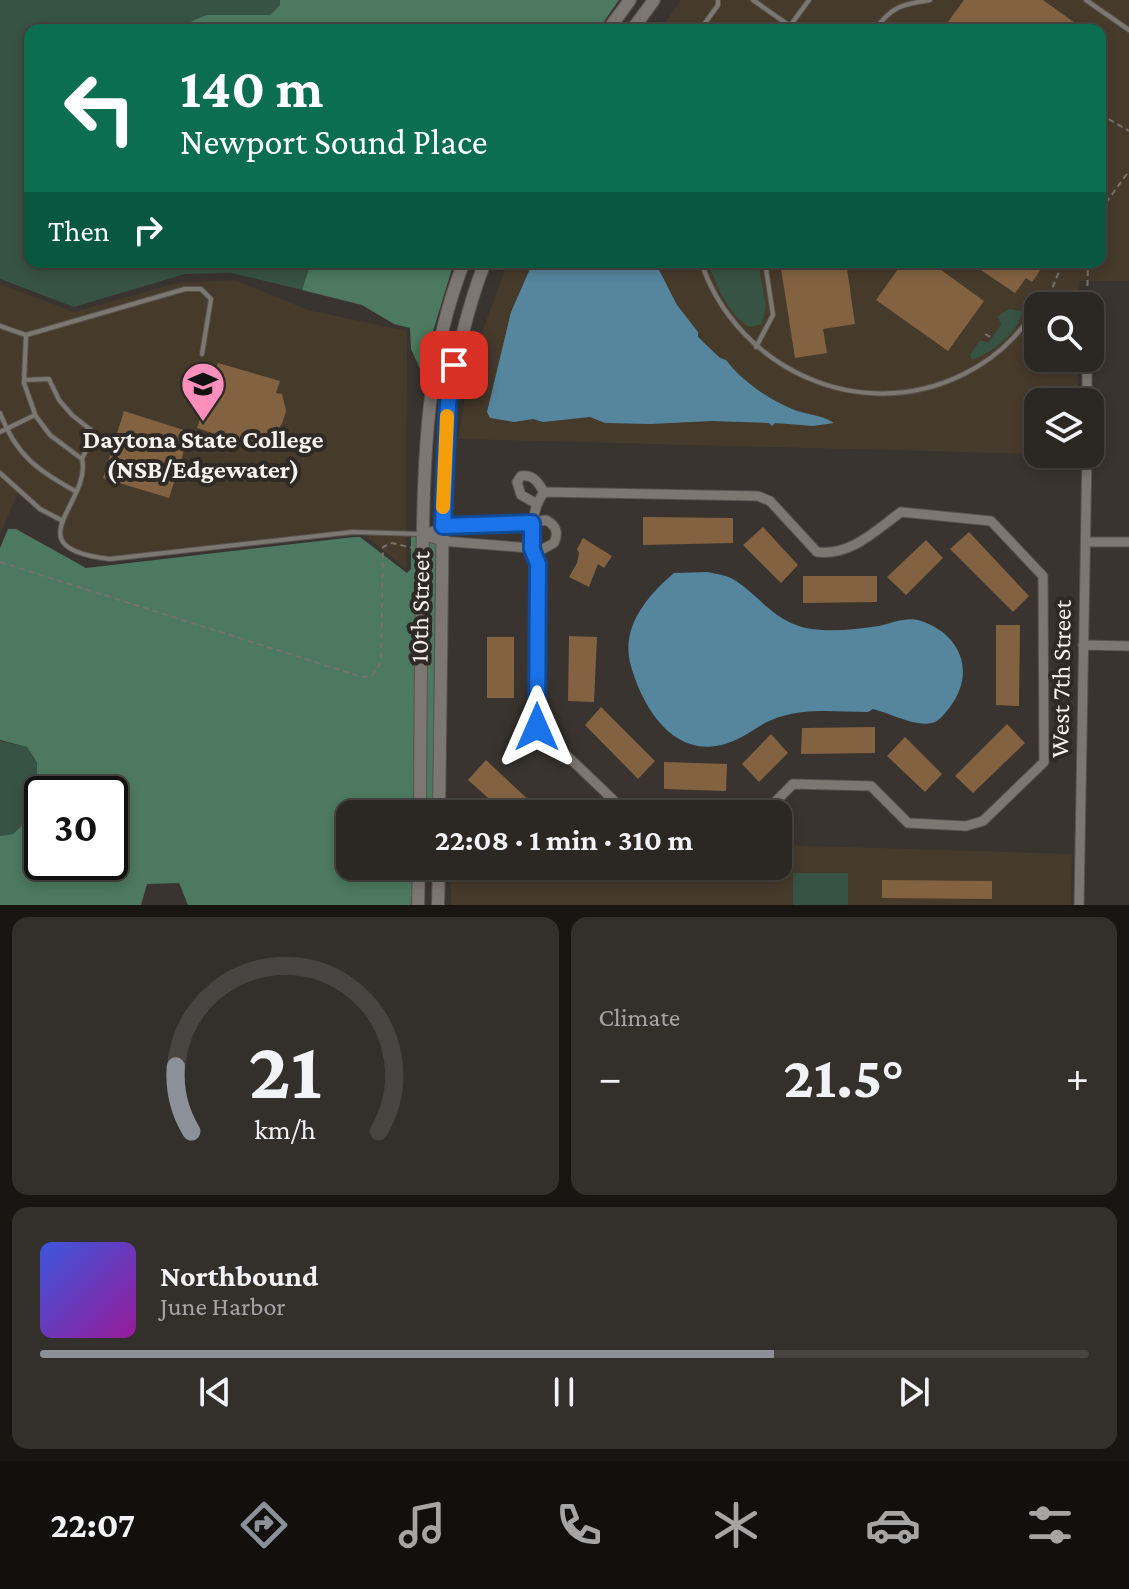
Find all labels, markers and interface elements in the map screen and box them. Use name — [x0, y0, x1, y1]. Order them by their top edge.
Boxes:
icon: left — [48, 56, 152, 160]
text: 140 m — [180, 57, 323, 119]
text: Newport Sound Place — [180, 122, 488, 162]
icon: right — [126, 208, 170, 252]
text: Then — [48, 214, 110, 247]
map controls — [1024, 292, 1104, 468]
button: search — [1024, 292, 1104, 372]
pin — [420, 331, 488, 399]
icon: arrive — [432, 343, 476, 387]
school or university icon: Daytona State College (NSB/Edgewater) — [179, 360, 227, 423]
button: layers — [1024, 388, 1104, 468]
place label: Daytona State College (NSB/Edgewater) — [82, 425, 324, 484]
street label: 10th Street — [405, 551, 435, 663]
street label: West 7th Street — [1045, 599, 1077, 758]
position arrow — [495, 685, 579, 769]
speed limit sign: 30 — [24, 776, 128, 880]
text: 22:08 · 1 min · 310 m — [435, 823, 693, 856]
text: Climate — [599, 1003, 680, 1032]
text: 21 — [248, 1023, 322, 1116]
text: 21.5° — [783, 1043, 904, 1110]
text: − — [599, 1053, 622, 1101]
text: + — [1066, 1053, 1089, 1101]
text: km/h — [254, 1113, 316, 1145]
text: Northbound — [160, 1259, 318, 1292]
text: June Harbor — [160, 1292, 286, 1321]
icon: previous — [193, 1370, 237, 1414]
icon: pause — [542, 1370, 586, 1414]
icon: next — [892, 1370, 936, 1414]
icon: directions — [236, 1497, 292, 1553]
icon: music — [394, 1497, 450, 1553]
icon: phone — [551, 1497, 607, 1553]
icon: climate — [708, 1497, 764, 1553]
icon: car — [865, 1497, 921, 1553]
icon: filters — [1022, 1497, 1078, 1553]
text: 22:07 — [51, 1505, 135, 1545]

